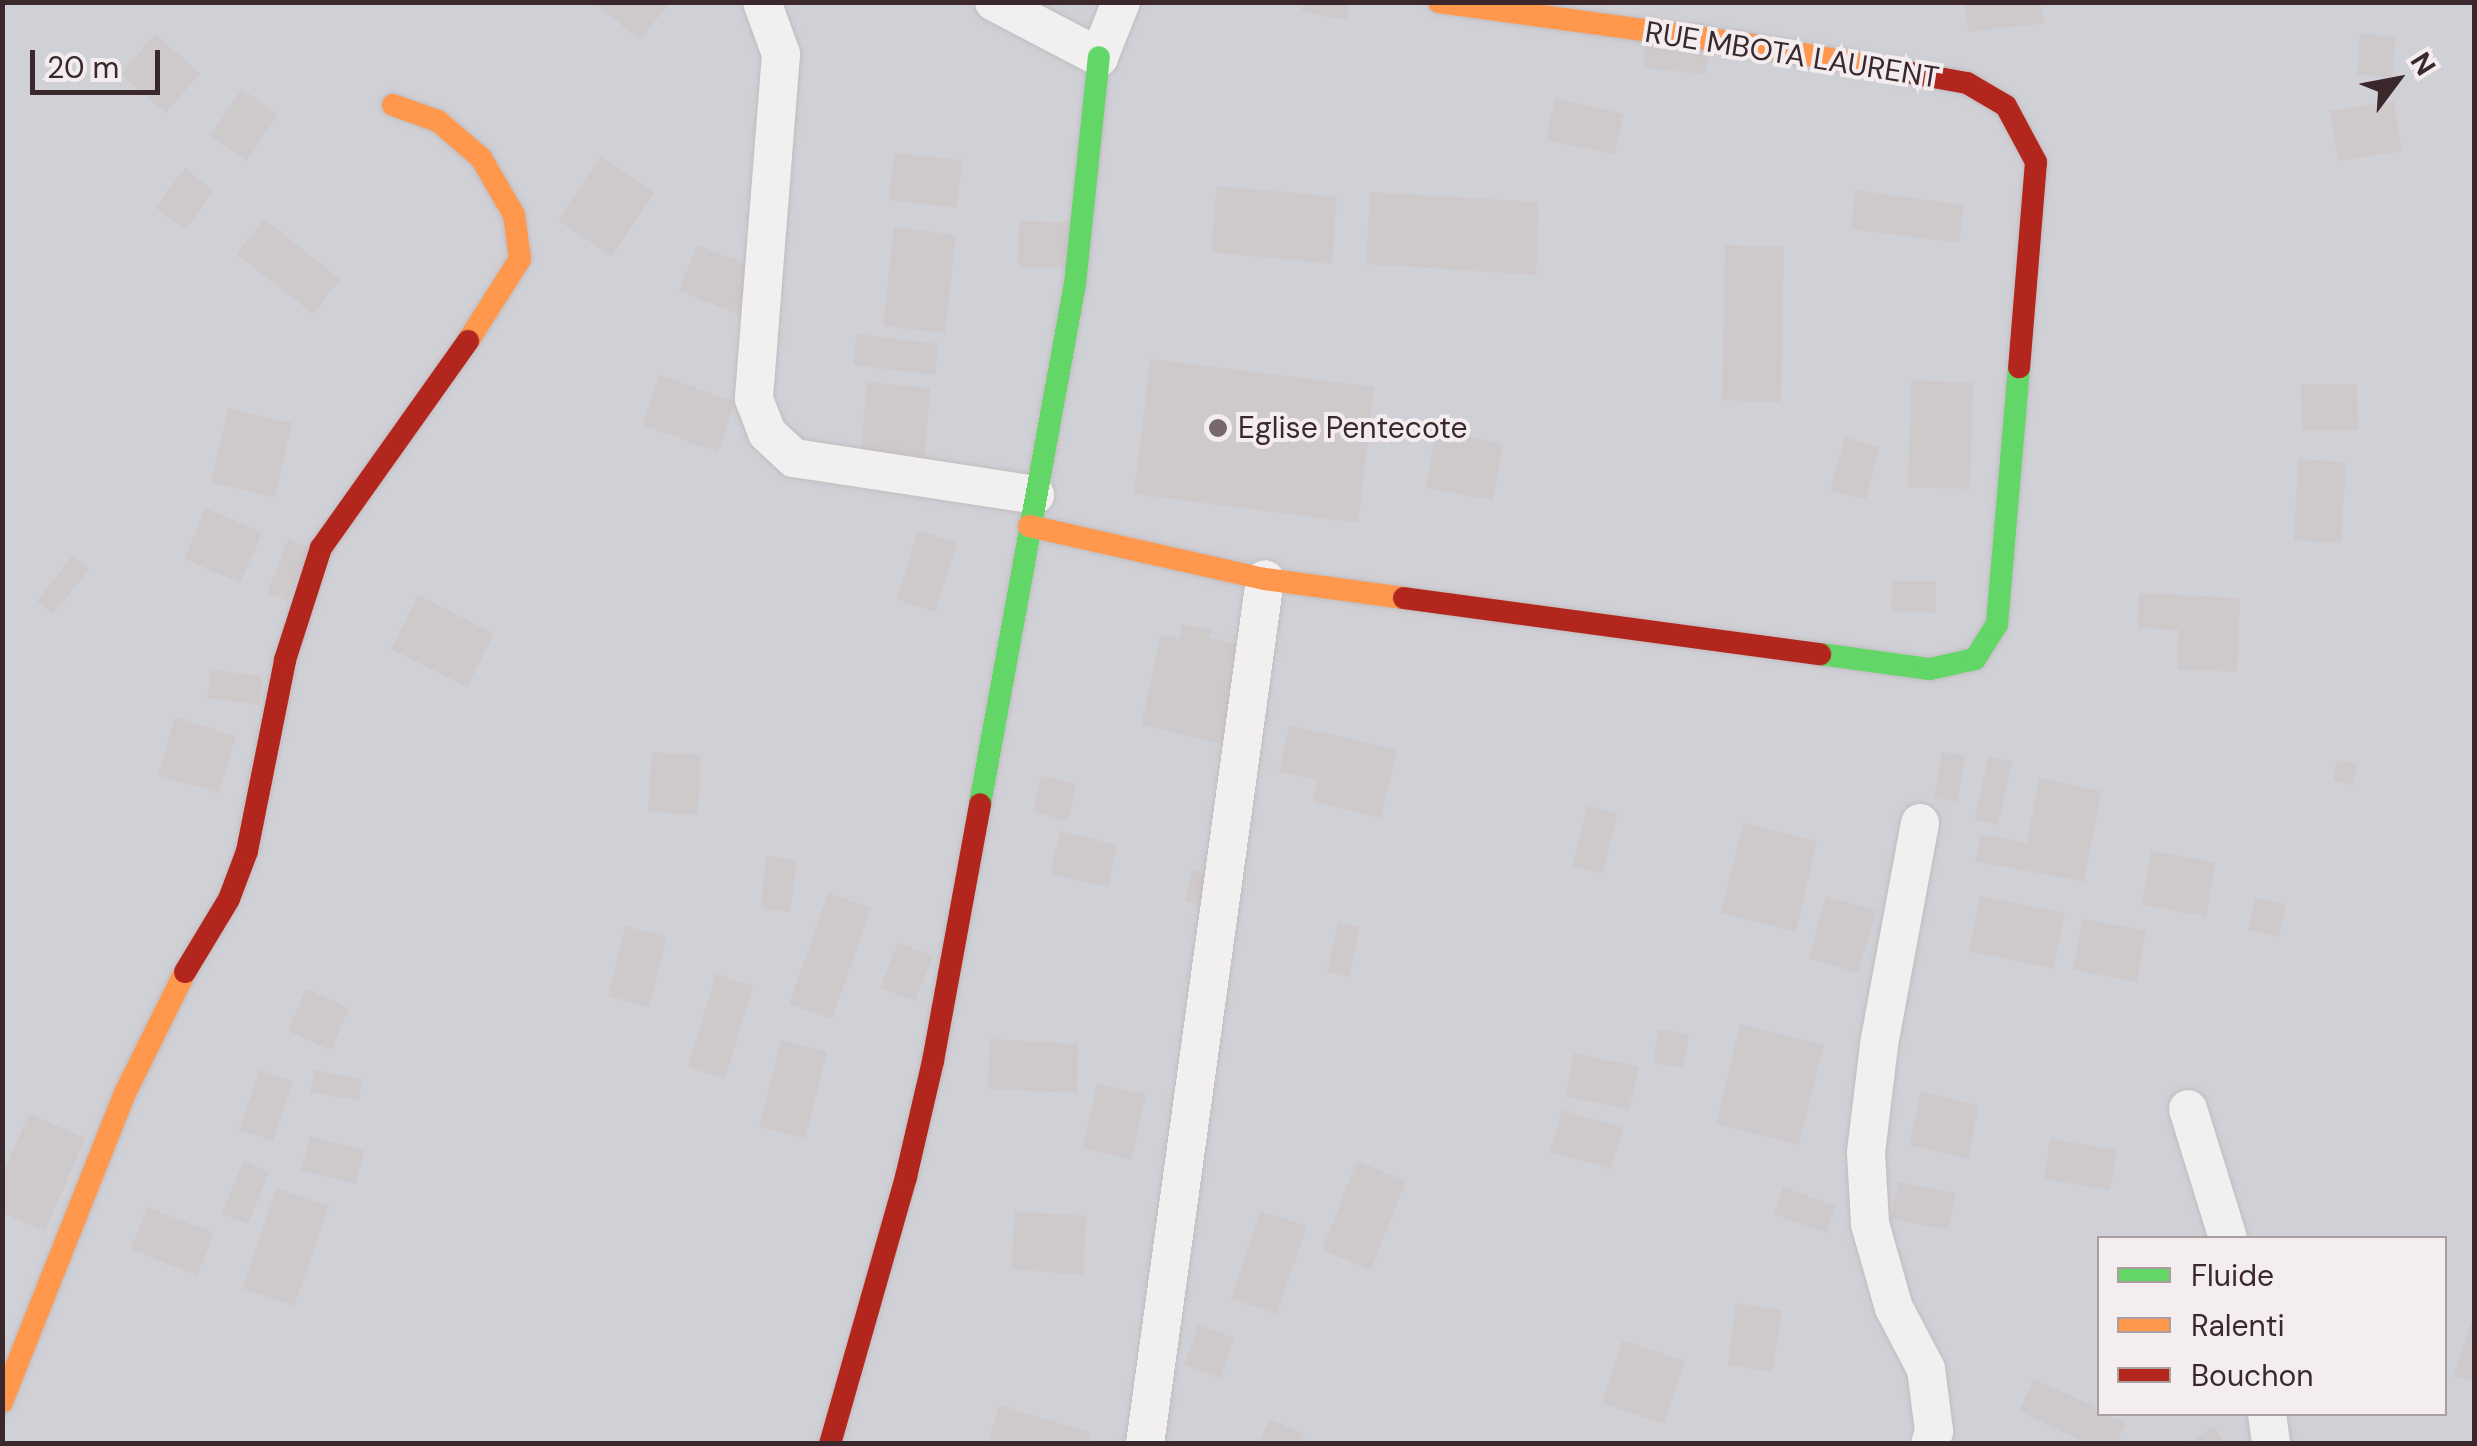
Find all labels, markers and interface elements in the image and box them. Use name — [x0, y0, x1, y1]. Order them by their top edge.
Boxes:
street label: RUE MBOTA LAURENT — [1642, 14, 1942, 96]
scale bar — [35, 30, 165, 92]
north arrow — [2347, 30, 2447, 130]
text: N — [2402, 45, 2444, 82]
text: 20 m — [47, 48, 119, 87]
place label: Eglise Pentecote — [1238, 410, 1468, 446]
marker: Eglise Pentecote — [1207, 417, 1229, 439]
legend — [2097, 1236, 2447, 1416]
text: Fluide — [2191, 1256, 2274, 1295]
text: Ralenti — [2191, 1306, 2285, 1345]
text: Bouchon — [2191, 1356, 2314, 1395]

